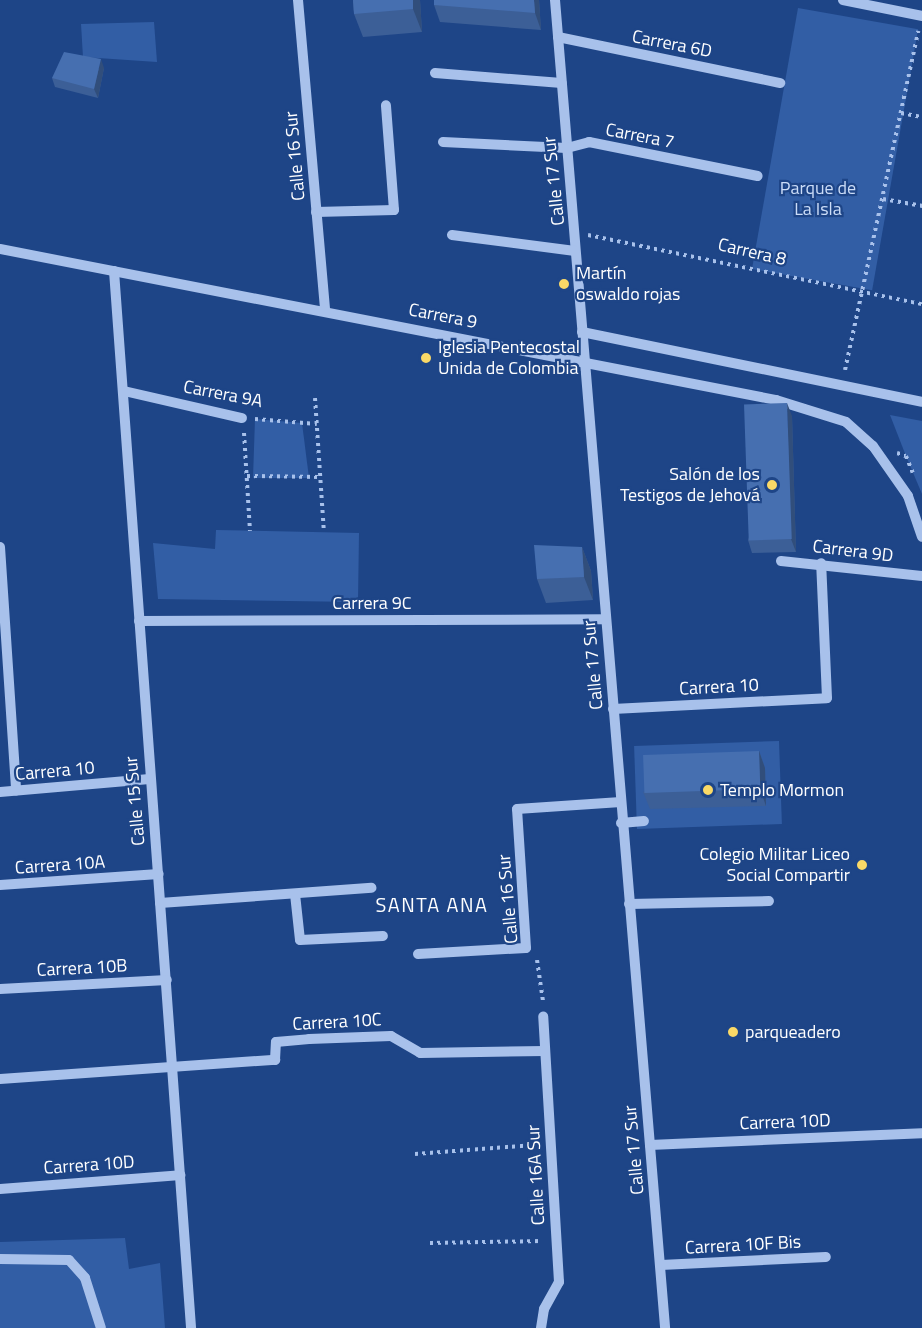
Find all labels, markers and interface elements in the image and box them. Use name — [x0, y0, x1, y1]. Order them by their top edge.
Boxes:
street label: Carrera 6D — [630, 26, 714, 62]
street label: Calle 16 Sur — [280, 110, 310, 202]
street label: Carrera 7 — [604, 119, 676, 153]
street label: Calle 17 Sur — [539, 135, 569, 227]
park label: Parque de La Isla — [780, 178, 856, 220]
street label: Carrera 8 — [716, 234, 788, 270]
place label: Martín oswaldo rojas — [576, 263, 680, 306]
marker: Martín oswaldo rojas — [557, 277, 571, 291]
street label: Carrera 9 — [407, 299, 479, 333]
place label: Iglesia Pentecostal Unida de Colombia — [438, 337, 580, 380]
marker: Iglesia Pentecostal Unida de Colombia — [419, 351, 433, 365]
street label: Carrera 9A — [182, 376, 264, 412]
place label: Salón de los Testigos de Jehová — [620, 464, 760, 506]
marker: Salón de los Testigos de Jehová — [765, 478, 779, 492]
street label: Carrera 9D — [811, 535, 895, 567]
street label: Carrera 9C — [332, 592, 412, 614]
street label: Calle 17 Sur — [578, 619, 608, 711]
street label: Carrera 10 — [679, 674, 759, 700]
street label: Calle 15 Sur — [120, 755, 150, 847]
street label: Carrera 10 — [14, 757, 96, 785]
place label: Templo Mormon — [720, 779, 844, 801]
marker: Templo Mormon — [701, 783, 715, 797]
place label: Colegio Militar Liceo Social Compartir — [699, 844, 850, 886]
street label: Carrera 10A — [14, 851, 106, 879]
street label: Calle 16 Sur — [493, 853, 523, 945]
marker: Colegio Militar Liceo Social Compartir — [855, 858, 869, 872]
district label: SANTA ANA — [376, 892, 488, 916]
street label: Carrera 10B — [36, 955, 128, 981]
street label: Carrera 10C — [292, 1009, 382, 1035]
place label: parqueadero — [745, 1021, 841, 1043]
marker: parqueadero — [726, 1025, 740, 1039]
street label: Calle 17 Sur — [619, 1104, 649, 1196]
street label: Carrera 10D — [739, 1110, 831, 1134]
street label: Calle 16A Sur — [523, 1124, 549, 1226]
street label: Carrera 10D — [43, 1151, 135, 1179]
street label: Carrera 10F Bis — [684, 1231, 802, 1259]

